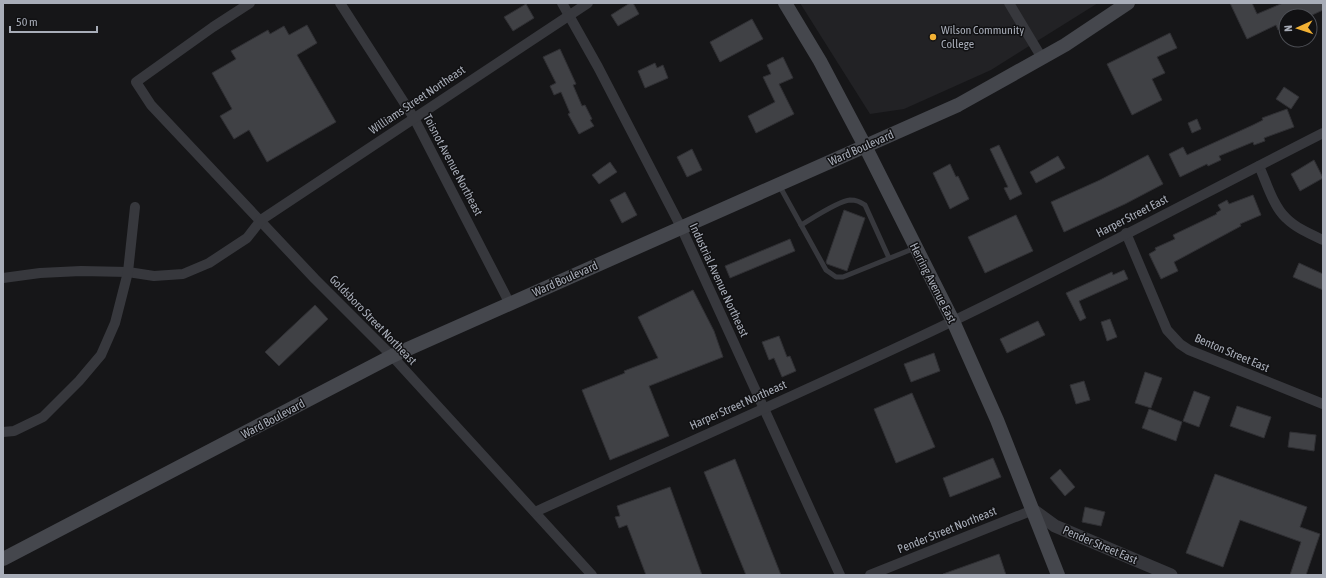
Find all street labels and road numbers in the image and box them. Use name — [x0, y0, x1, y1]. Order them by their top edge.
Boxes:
street label: Williams Street Northeast — [366, 62, 468, 137]
street label: Toisnot Avenue Northeast — [420, 112, 486, 219]
street label: Ward Boulevard — [826, 127, 896, 169]
street label: Harper Street East — [1094, 192, 1171, 240]
street label: Industrial Avenue Northeast — [687, 221, 752, 340]
street label: Herring Avenue East — [907, 241, 959, 326]
street label: Ward Boulevard — [530, 258, 600, 300]
street label: Goldsboro Street Northeast — [327, 272, 420, 368]
street label: Benton Street East — [1193, 331, 1272, 375]
street label: Harper Street Northeast — [687, 377, 789, 433]
street label: Ward Boulevard — [239, 396, 307, 442]
street label: Pender Street Northeast — [895, 504, 999, 556]
street label: Pender Street East — [1061, 523, 1140, 567]

